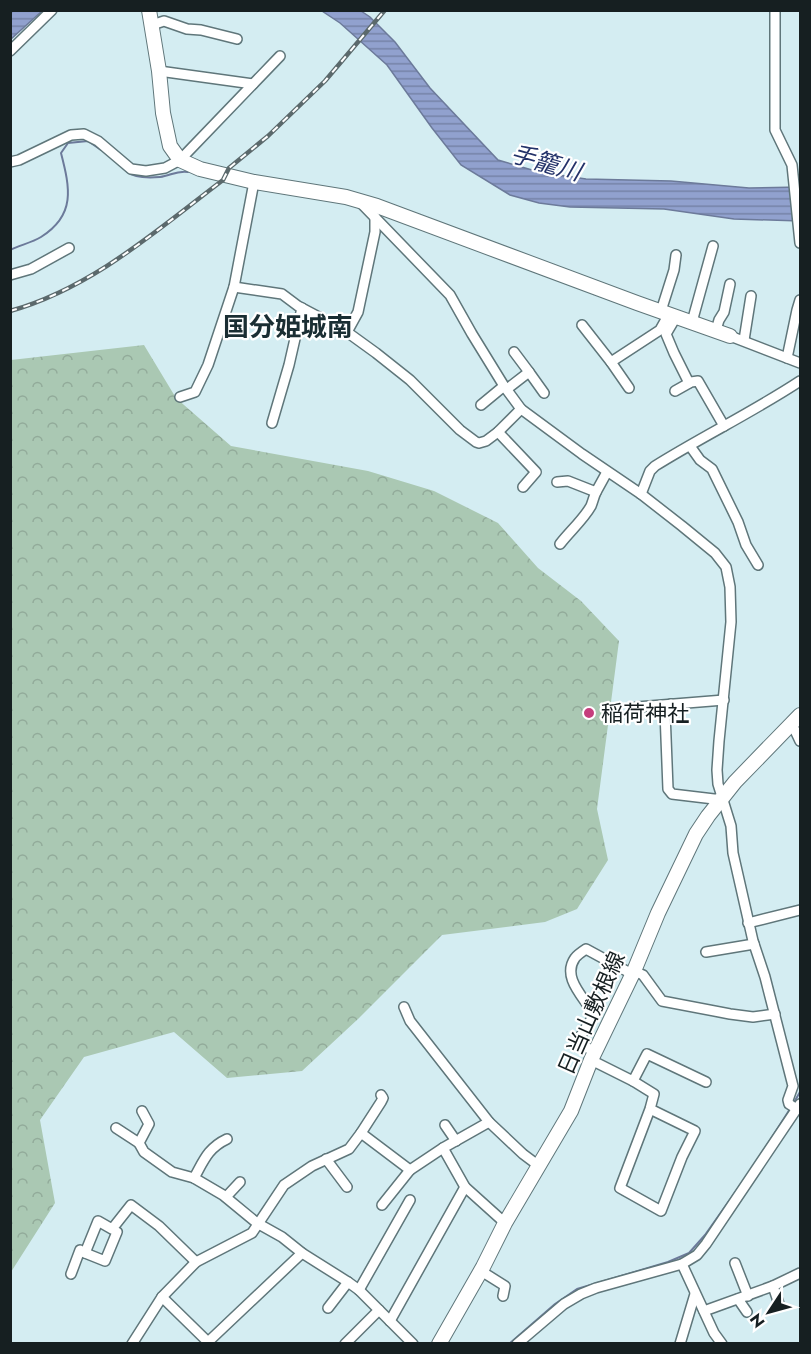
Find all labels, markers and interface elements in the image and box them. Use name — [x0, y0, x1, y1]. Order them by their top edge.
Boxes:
water label: 手籠川 — [507, 136, 588, 190]
district label: 国分姫城南 — [223, 308, 353, 346]
place label: 稲荷神社 — [601, 697, 689, 729]
marker: 稲荷神社 — [582, 706, 596, 720]
street label: 日当山敷根線 — [550, 946, 632, 1080]
north arrow — [739, 1282, 799, 1342]
text: N — [744, 1309, 770, 1332]

